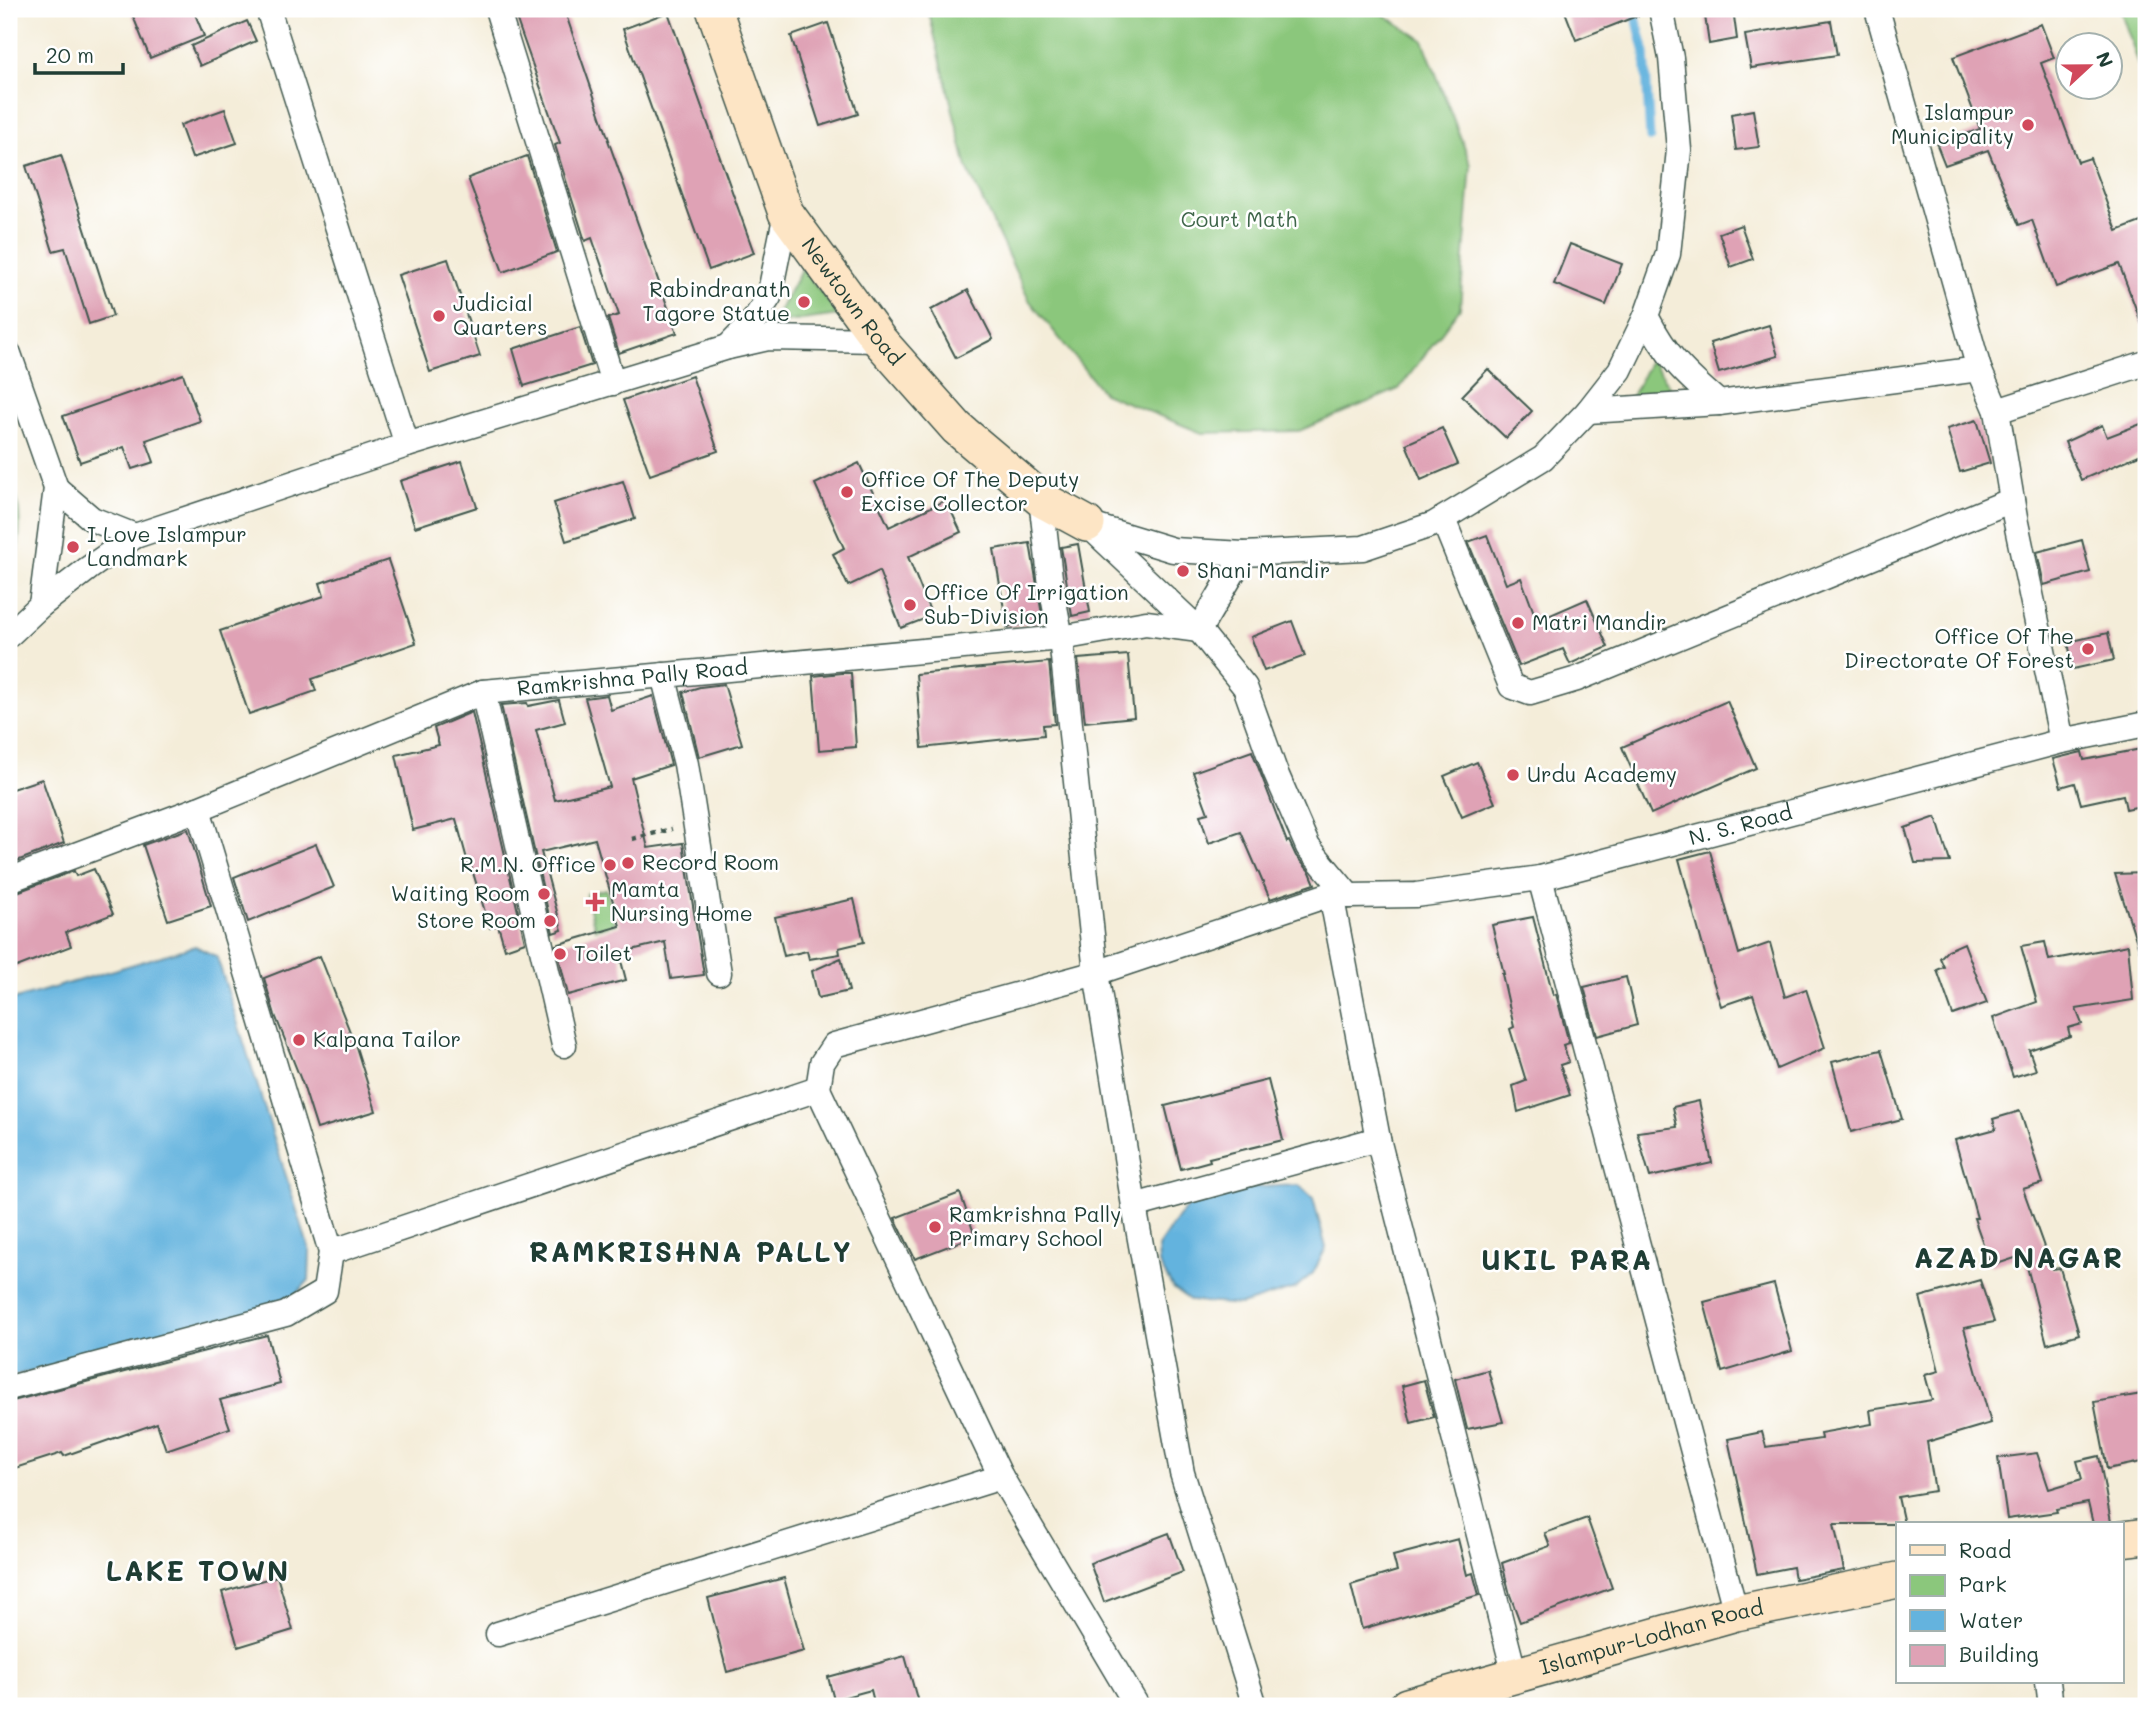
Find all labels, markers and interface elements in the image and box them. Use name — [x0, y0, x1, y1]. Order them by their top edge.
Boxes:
scale bar — [35, 32, 122, 76]
north arrow — [2054, 32, 2124, 102]
text: 20 m — [46, 41, 94, 68]
text: N — [2091, 48, 2120, 71]
place label: Islampur Municipality — [1891, 98, 2014, 149]
marker: Islampur Municipality — [2020, 117, 2036, 133]
park label: Court Math — [1181, 205, 1297, 232]
street label: Newtown Road — [796, 231, 910, 370]
place label: Rabindranath Tagore Statue — [642, 275, 790, 326]
place label: Judicial Quarters — [453, 289, 548, 340]
marker: Rabindranath Tagore Statue — [796, 294, 812, 310]
marker: Judicial Quarters — [431, 308, 447, 324]
place label: Office Of The Deputy Excise Collector — [861, 465, 1079, 516]
marker: Office Of The Deputy Excise Collector — [839, 484, 855, 500]
place label: I Love Islampur Landmark — [87, 520, 247, 571]
marker: I Love Islampur Landmark — [65, 539, 81, 555]
place label: Shani Mandir — [1197, 556, 1330, 583]
marker: Shani Mandir — [1175, 563, 1191, 579]
place label: Office Of Irrigation Sub-Division — [924, 578, 1129, 629]
marker: Office Of Irrigation Sub-Division — [902, 597, 918, 613]
place label: Matri Mandir — [1532, 608, 1666, 635]
marker: Matri Mandir — [1510, 615, 1526, 631]
place label: Office Of The Directorate Of Forest — [1844, 622, 2074, 673]
marker: Office Of The Directorate Of Forest — [2080, 641, 2096, 657]
street label: Ramkrishna Pally Road — [516, 652, 749, 701]
place label: Urdu Academy — [1527, 760, 1677, 787]
marker: Urdu Academy — [1505, 767, 1521, 783]
street label: N. S. Road — [1686, 797, 1795, 850]
place label: Record Room — [642, 848, 779, 875]
place label: R.M.N. Office — [460, 850, 596, 877]
marker: Record Room — [620, 855, 636, 871]
marker: R.M.N. Office — [602, 857, 618, 873]
place label: Mamta Nursing Home — [611, 875, 753, 926]
place label: Waiting Room — [391, 879, 530, 906]
marker: Waiting Room — [536, 886, 552, 902]
marker: Mamta Nursing Home — [585, 892, 605, 912]
place label: Store Room — [417, 906, 536, 933]
marker: Store Room — [542, 913, 558, 929]
place label: Toilet — [574, 939, 632, 966]
marker: Toilet — [552, 946, 568, 962]
place label: Kalpana Tailor — [313, 1025, 461, 1052]
marker: Kalpana Tailor — [291, 1032, 307, 1048]
place label: Ramkrishna Pally Primary School — [949, 1200, 1121, 1251]
marker: Ramkrishna Pally Primary School — [927, 1219, 943, 1235]
district label: RAMKRISHNA PALLY — [529, 1233, 853, 1269]
district label: AZAD NAGAR — [1914, 1239, 2124, 1275]
district label: UKIL PARA — [1481, 1241, 1653, 1277]
legend — [1896, 1522, 2124, 1684]
text: Road — [1959, 1536, 2011, 1563]
district label: LAKE TOWN — [106, 1552, 290, 1588]
text: Park — [1959, 1570, 2007, 1597]
street label: Islampur-Lodhan Road — [1536, 1593, 1765, 1680]
text: Water — [1959, 1606, 2023, 1633]
text: Building — [1959, 1640, 2039, 1667]

